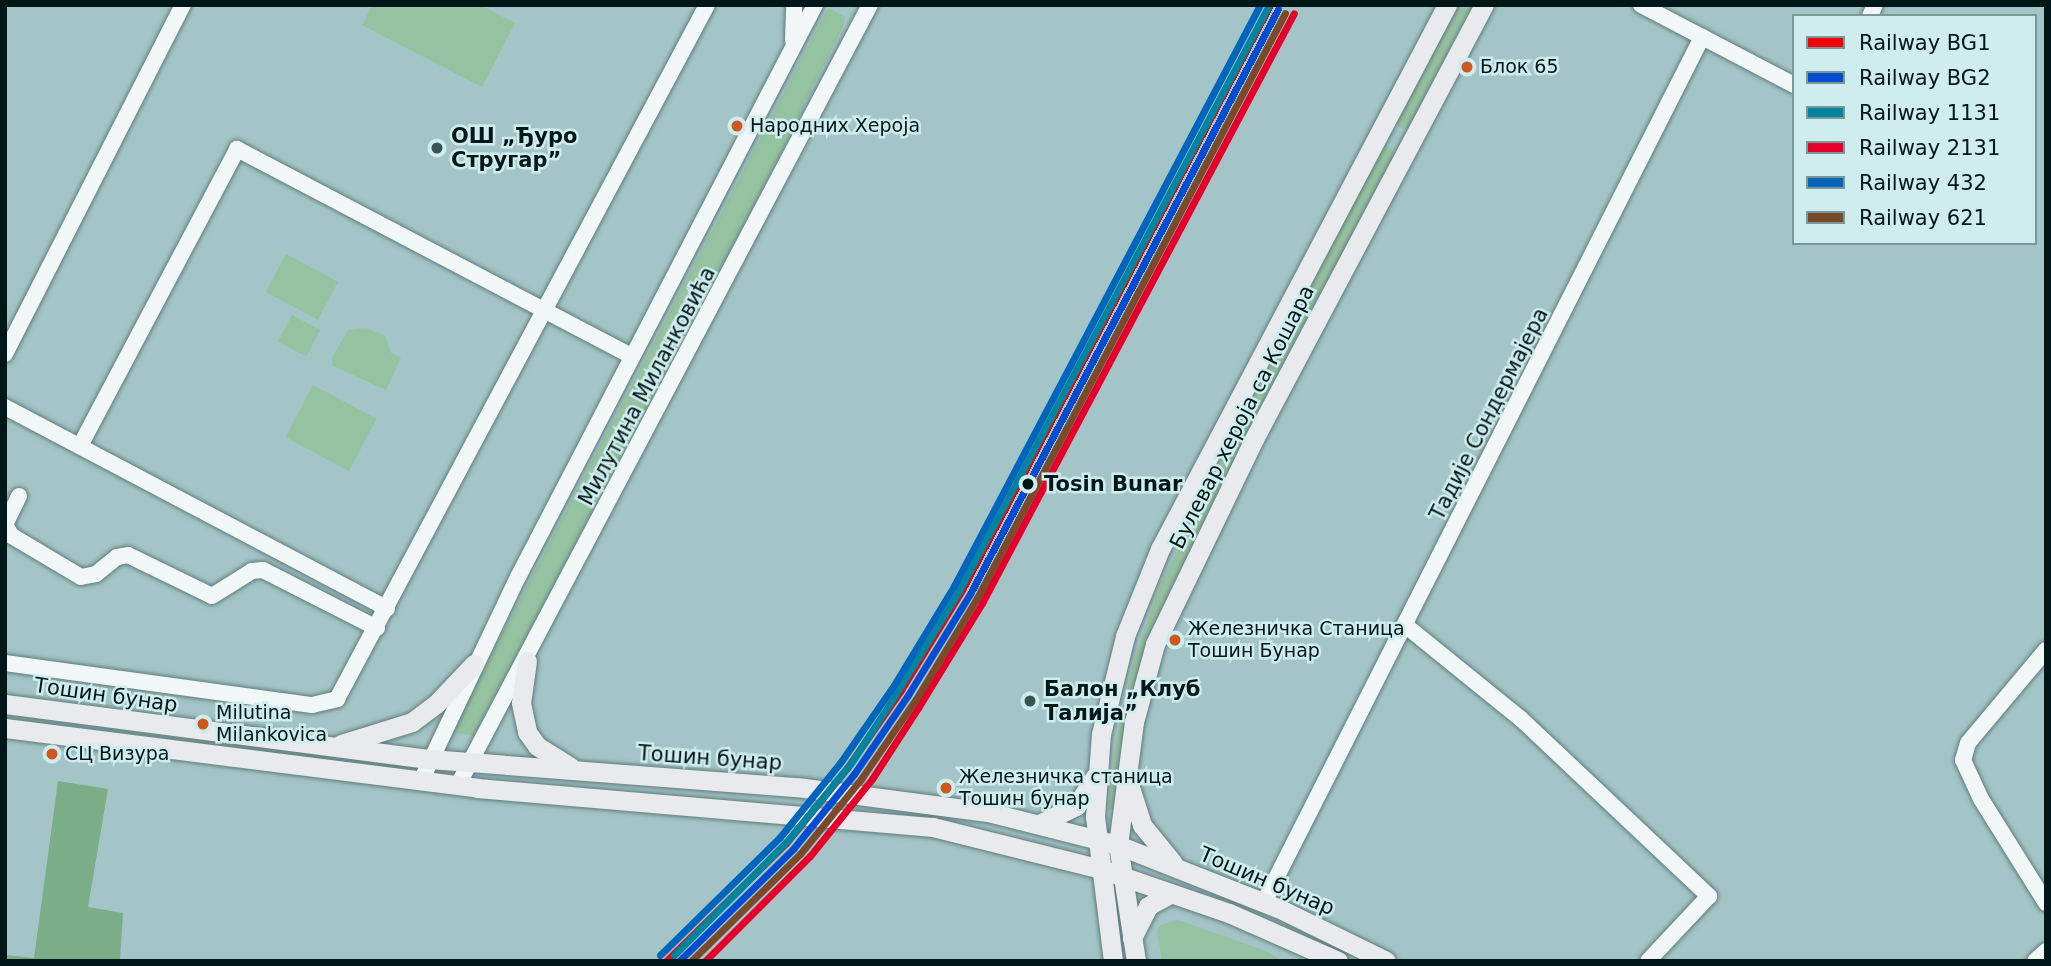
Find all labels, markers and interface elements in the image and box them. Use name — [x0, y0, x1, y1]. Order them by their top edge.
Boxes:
legend — [1792, 14, 2037, 245]
text: Railway BG1 — [1859, 31, 1991, 55]
place label: Блок 65 — [1480, 56, 1558, 78]
marker: Блок 65 — [1460, 60, 1474, 74]
text: Railway BG2 — [1859, 66, 1991, 90]
text: Railway 1131 — [1859, 101, 2000, 125]
place label: Народних Хероја — [750, 115, 920, 137]
marker: Народних Хероја — [730, 119, 744, 133]
place label: ОШ „Ђуро Стругар” — [451, 123, 578, 173]
text: Railway 2131 — [1859, 136, 2000, 160]
marker: ОШ „Ђуро Стругар” — [429, 140, 445, 156]
text: Railway 432 — [1859, 171, 1987, 195]
text: Railway 621 — [1859, 206, 1987, 230]
street label: Милутина Миланковића — [573, 262, 721, 510]
street label: Булевар хероја са Кошара — [1164, 281, 1320, 553]
street label: Тадије Сондермајера — [1424, 304, 1554, 524]
place label: Tosin Bunar — [1044, 471, 1182, 497]
marker: Tosin Bunar — [1018, 474, 1038, 494]
place label: Железничка Станица Тошин Бунар — [1188, 618, 1405, 662]
marker: Железничка Станица Тошин Бунар — [1168, 633, 1182, 647]
street label: Тошин бунар — [33, 672, 179, 718]
place label: Балон „Клуб Талија” — [1044, 676, 1201, 726]
marker: Балон „Клуб Талија” — [1022, 693, 1038, 709]
place label: Milutina Milankovica — [216, 702, 327, 746]
marker: Milutina Milankovica — [196, 717, 210, 731]
street label: Тошин бунар — [637, 740, 783, 776]
place label: СЦ Визура — [65, 743, 169, 765]
marker: СЦ Визура — [45, 747, 59, 761]
place label: Железничка станица Тошин бунар — [959, 766, 1173, 810]
marker: Железничка станица Тошин бунар — [939, 781, 953, 795]
street label: Тошин бунар — [1196, 841, 1338, 921]

